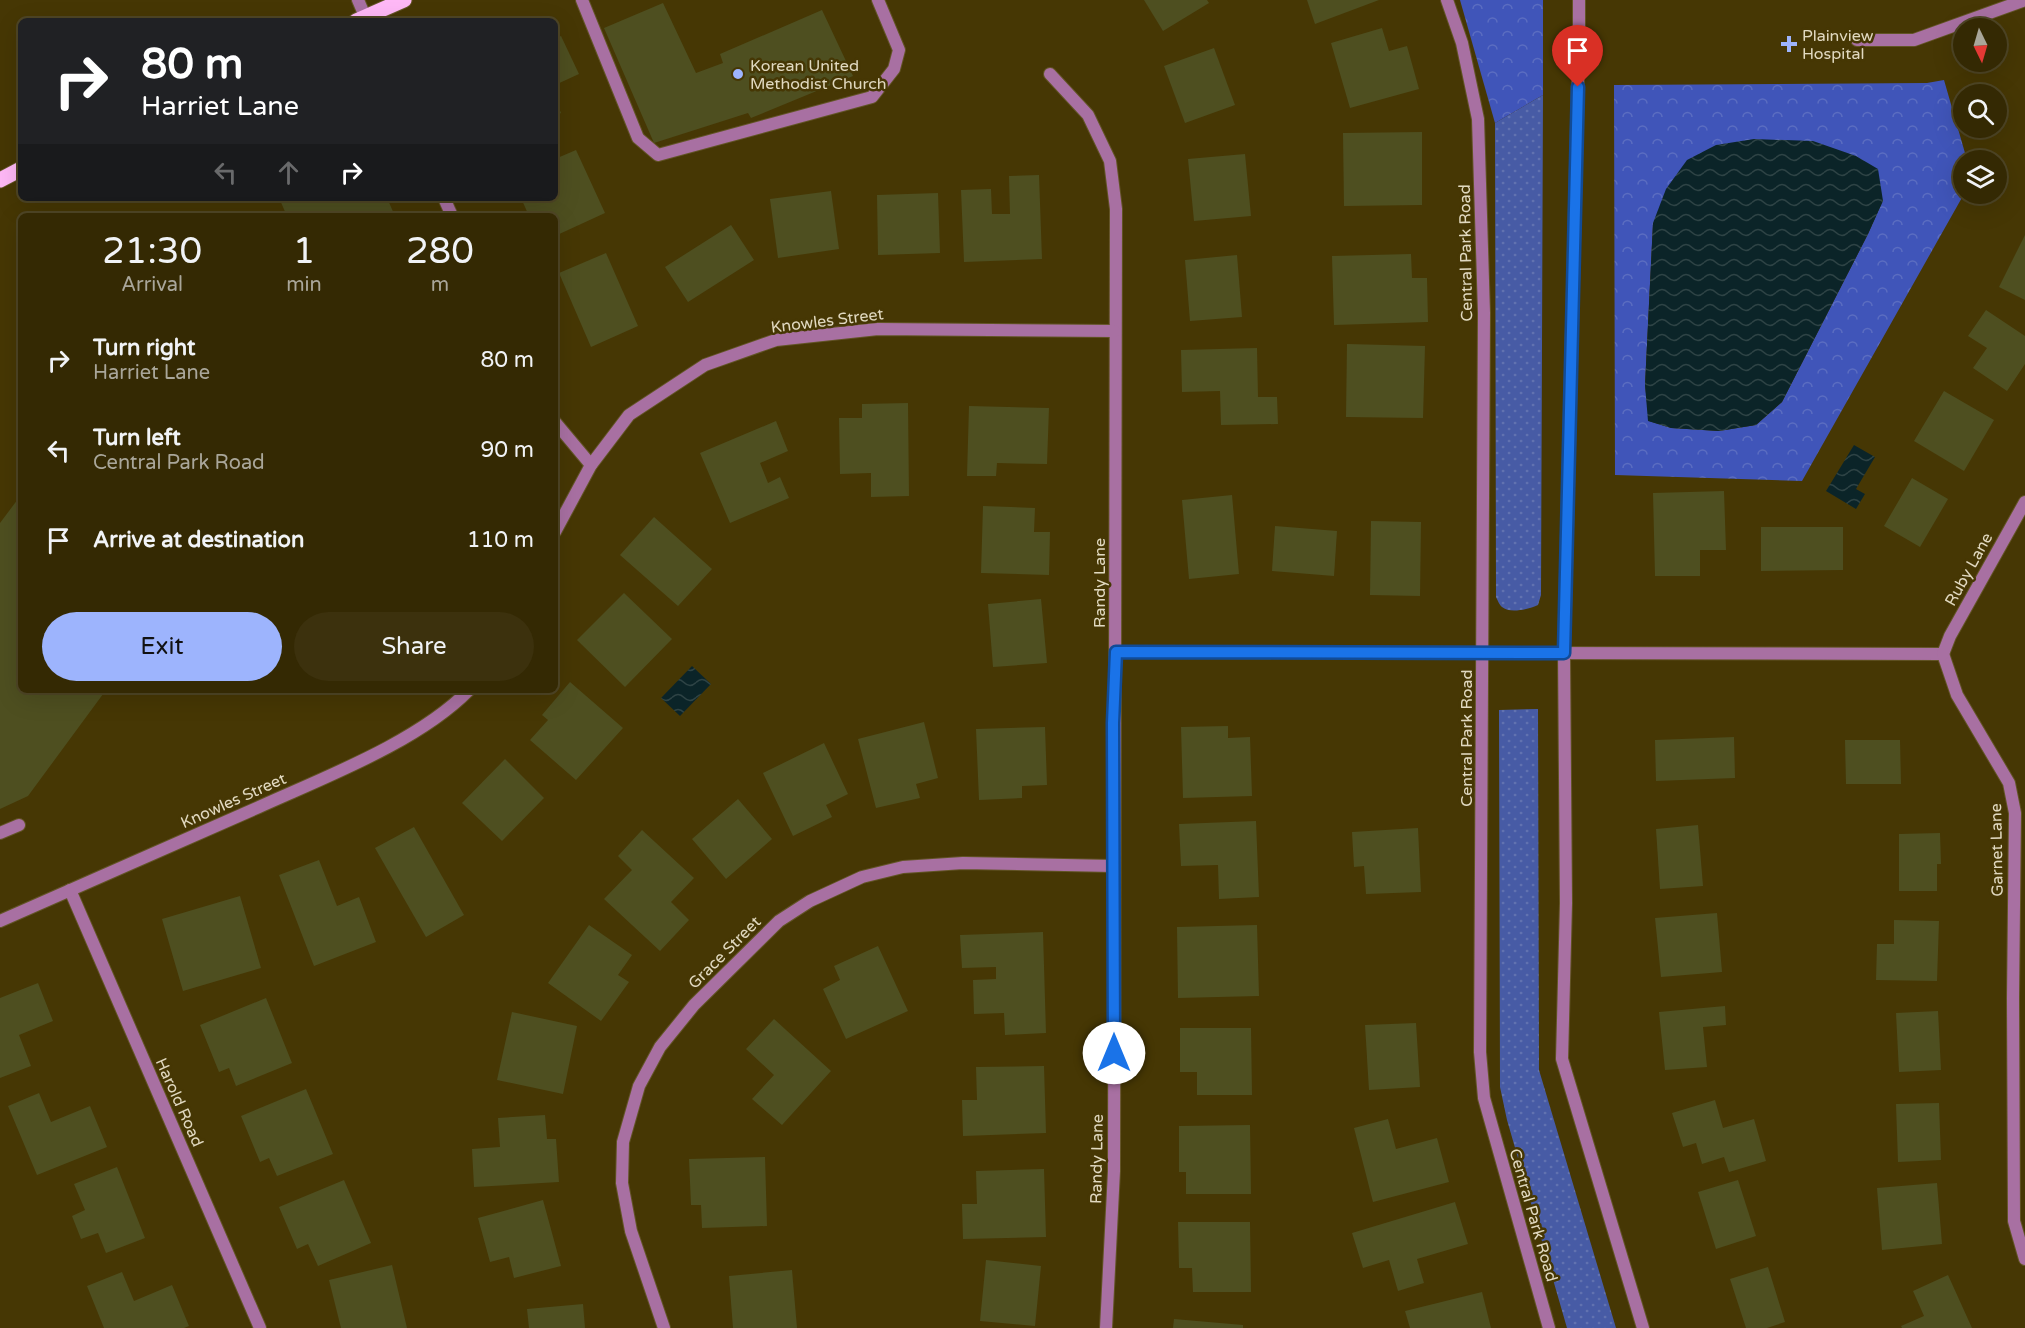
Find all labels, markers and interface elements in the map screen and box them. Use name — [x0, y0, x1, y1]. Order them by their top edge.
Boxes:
north arrow — [1953, 18, 2007, 72]
map controls — [1953, 18, 2007, 204]
pin — [1552, 25, 1603, 87]
place label: Plainview Hospital — [1802, 26, 1874, 64]
icon: arrive — [1561, 34, 1594, 67]
marker: Plainview Hospital — [1780, 35, 1798, 53]
text: 80 m — [141, 39, 243, 90]
icon: right — [42, 42, 120, 120]
place label: Korean United Methodist Church — [750, 56, 887, 94]
marker: Korean United Methodist Church — [731, 67, 745, 81]
button: search — [1953, 84, 2007, 138]
text: Harriet Lane — [141, 90, 299, 123]
button: layers — [1953, 150, 2007, 204]
icon: left — [209, 156, 242, 189]
icon: ahead — [272, 156, 305, 189]
icon: right — [335, 156, 368, 189]
street label: Central Park Road — [1455, 184, 1477, 322]
text: 21:30 — [102, 230, 202, 273]
text: 1 — [293, 230, 315, 273]
text: 280 — [406, 230, 474, 273]
text: Arrival — [121, 273, 183, 297]
text: min — [286, 273, 322, 297]
text: m — [431, 273, 449, 297]
street label: Knowles Street — [770, 304, 885, 338]
text: Turn right — [93, 335, 195, 361]
icon: right — [42, 344, 75, 377]
text: 80 m — [480, 347, 534, 373]
text: Harriet Lane — [93, 361, 210, 385]
text: Turn left — [93, 425, 181, 451]
icon: left — [42, 434, 75, 467]
text: 90 m — [480, 437, 534, 463]
text: Central Park Road — [93, 451, 265, 475]
icon: arrive — [42, 524, 75, 557]
text: Arrive at destination — [93, 527, 304, 553]
text: 110 m — [467, 527, 534, 553]
street label: Ruby Lane — [1941, 529, 1997, 610]
street label: Randy Lane — [1090, 538, 1110, 628]
button: Exit — [42, 612, 282, 681]
button: Share — [294, 612, 534, 681]
street label: Central Park Road — [1457, 669, 1477, 807]
street label: Knowles Street — [178, 769, 289, 833]
street label: Garnet Lane — [1986, 803, 2008, 897]
street label: Grace Street — [684, 912, 765, 993]
position arrow — [1082, 1021, 1146, 1085]
street label: Harold Road — [151, 1055, 208, 1150]
street label: Randy Lane — [1086, 1114, 1108, 1204]
street label: Central Park Road — [1504, 1146, 1562, 1284]

